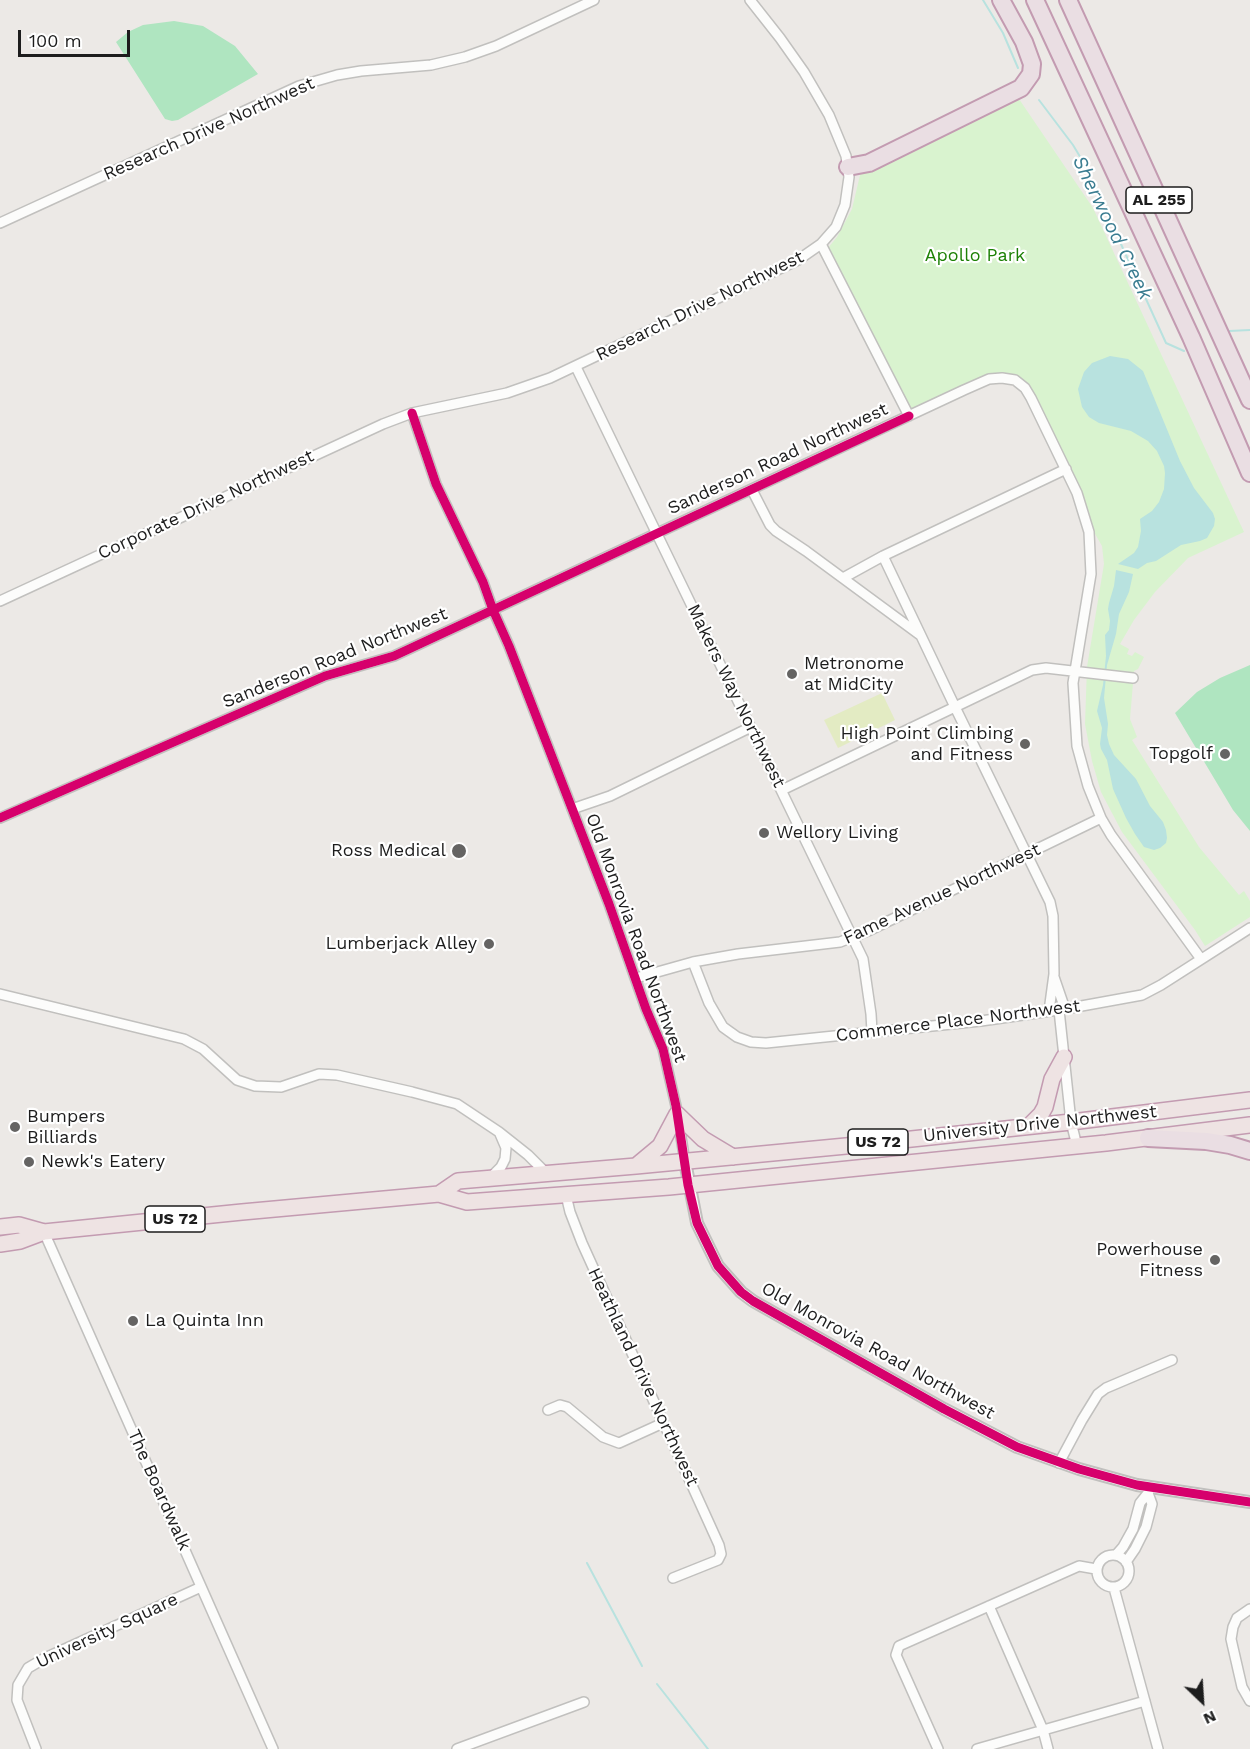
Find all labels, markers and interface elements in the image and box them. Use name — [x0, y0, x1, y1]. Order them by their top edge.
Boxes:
scale bar — [21, 18, 134, 56]
text: 100 m — [29, 30, 82, 51]
street label: Research Drive Northwest — [100, 73, 318, 185]
water label: Sherwood Creek — [1067, 152, 1157, 304]
road number: AL 255 — [1126, 187, 1192, 213]
park label: Apollo Park — [925, 245, 1025, 267]
street label: Research Drive Northwest — [592, 246, 808, 366]
street label: Sanderson Road Northwest — [665, 398, 891, 520]
street label: Corporate Drive Northwest — [95, 445, 317, 565]
street label: Makers Way Northwest — [682, 601, 790, 791]
street label: Sanderson Road Northwest — [220, 603, 450, 713]
place label: Metronome at MidCity — [804, 653, 904, 696]
marker: Metronome at MidCity — [785, 667, 799, 681]
place label: High Point Climbing and Fitness — [840, 723, 1013, 766]
marker: High Point Climbing and Fitness — [1018, 737, 1032, 751]
place label: Topgolf — [1149, 743, 1213, 765]
marker: Topgolf — [1218, 747, 1232, 761]
street label: Old Monrovia Road Northwest — [581, 811, 691, 1065]
place label: Wellory Living — [776, 822, 898, 844]
marker: Wellory Living — [757, 826, 771, 840]
street label: Fame Avenue Northwest — [840, 839, 1044, 949]
place label: Ross Medical — [331, 840, 446, 862]
marker: Ross Medical — [450, 842, 468, 860]
place label: Lumberjack Alley — [326, 933, 477, 955]
marker: Lumberjack Alley — [482, 937, 496, 951]
street label: Commerce Place Northwest — [835, 995, 1081, 1047]
street label: University Drive Northwest — [922, 1101, 1158, 1147]
place label: Bumpers Billiards — [27, 1106, 105, 1148]
marker: Bumpers Billiards — [8, 1120, 22, 1134]
road number: US 72 — [848, 1129, 908, 1155]
place label: Newk's Eatery — [41, 1151, 165, 1173]
marker: Newk's Eatery — [22, 1155, 36, 1169]
road number: US 72 — [145, 1206, 205, 1232]
place label: Powerhouse Fitness — [1096, 1239, 1203, 1282]
marker: Powerhouse Fitness — [1208, 1253, 1222, 1267]
street label: Heathland Drive Northwest — [583, 1264, 703, 1490]
street label: Old Monrovia Road Northwest — [758, 1278, 998, 1424]
place label: La Quinta Inn — [145, 1310, 264, 1332]
marker: La Quinta Inn — [126, 1314, 140, 1328]
street label: The Boardwalk — [123, 1426, 195, 1554]
street label: University Square — [33, 1589, 181, 1673]
north arrow — [1172, 1671, 1232, 1731]
text: N — [1200, 1707, 1219, 1729]

